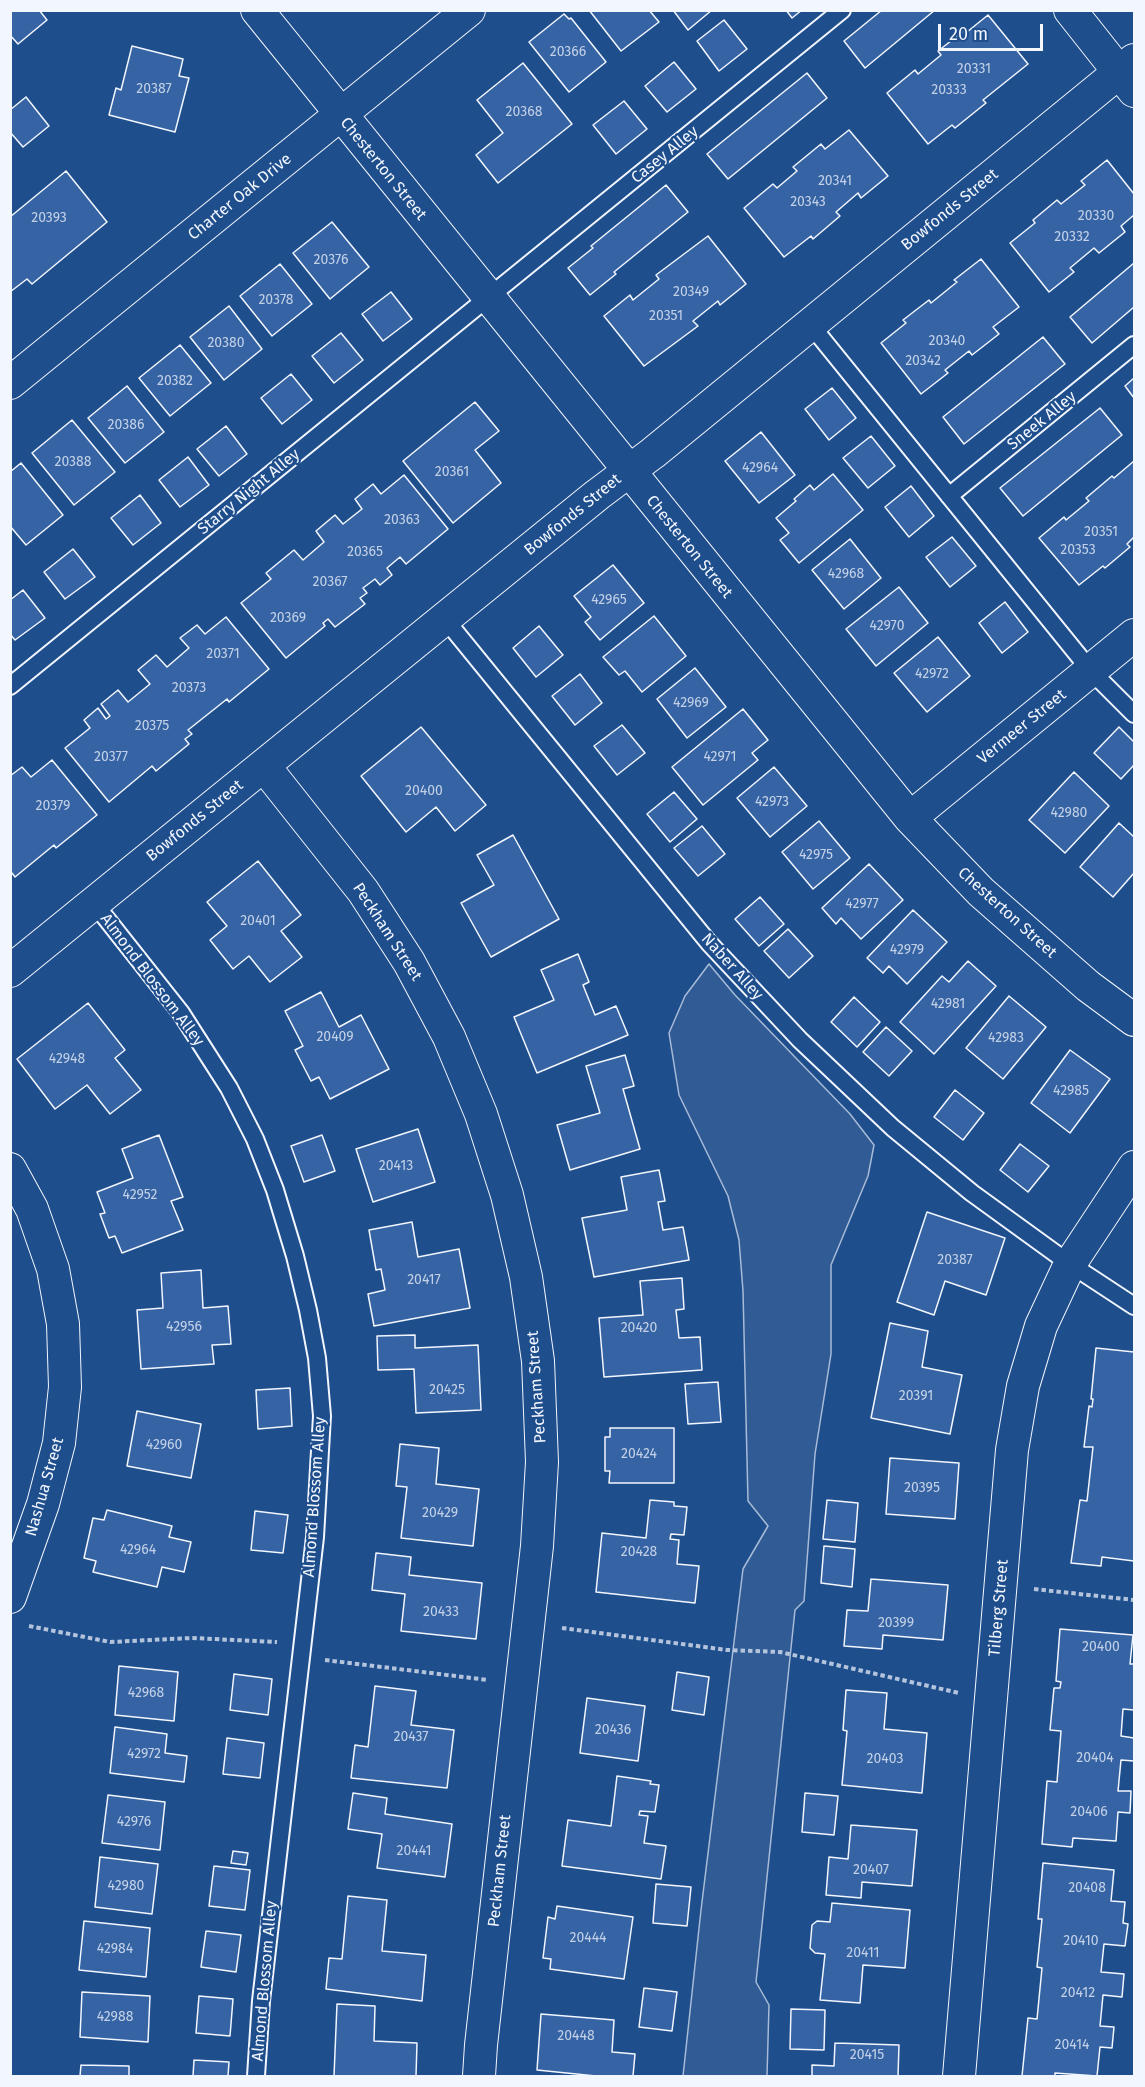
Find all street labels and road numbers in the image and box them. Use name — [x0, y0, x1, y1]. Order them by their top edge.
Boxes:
street label: Chesterton Street — [336, 114, 430, 224]
street label: Casey Alley — [628, 122, 702, 188]
street label: Charter Oak Drive — [184, 149, 296, 245]
street label: Bowfonds Street — [898, 165, 1002, 255]
street label: Sneek Alley — [1004, 387, 1080, 455]
street label: Starry Night Alley — [194, 445, 304, 539]
street label: Bowfonds Street — [521, 470, 625, 560]
street label: Chesterton Street — [642, 492, 736, 602]
street label: Vermeer Street — [974, 685, 1070, 769]
street label: Bowfonds Street — [143, 776, 247, 866]
street label: Chesterton Street — [953, 863, 1061, 963]
street label: Peckham Street — [348, 879, 426, 985]
street label: Almond Blossom Alley — [96, 910, 208, 1050]
street label: Naber Alley — [697, 930, 767, 1004]
street label: Peckham Street — [523, 1330, 551, 1444]
street label: Almond Blossom Alley — [300, 1416, 330, 1578]
street label: Nashua Street — [22, 1435, 68, 1539]
street label: Tilberg Street — [985, 1559, 1013, 1657]
street label: Peckham Street — [485, 1814, 515, 1928]
street label: Almond Blossom Alley — [248, 1900, 282, 2062]

